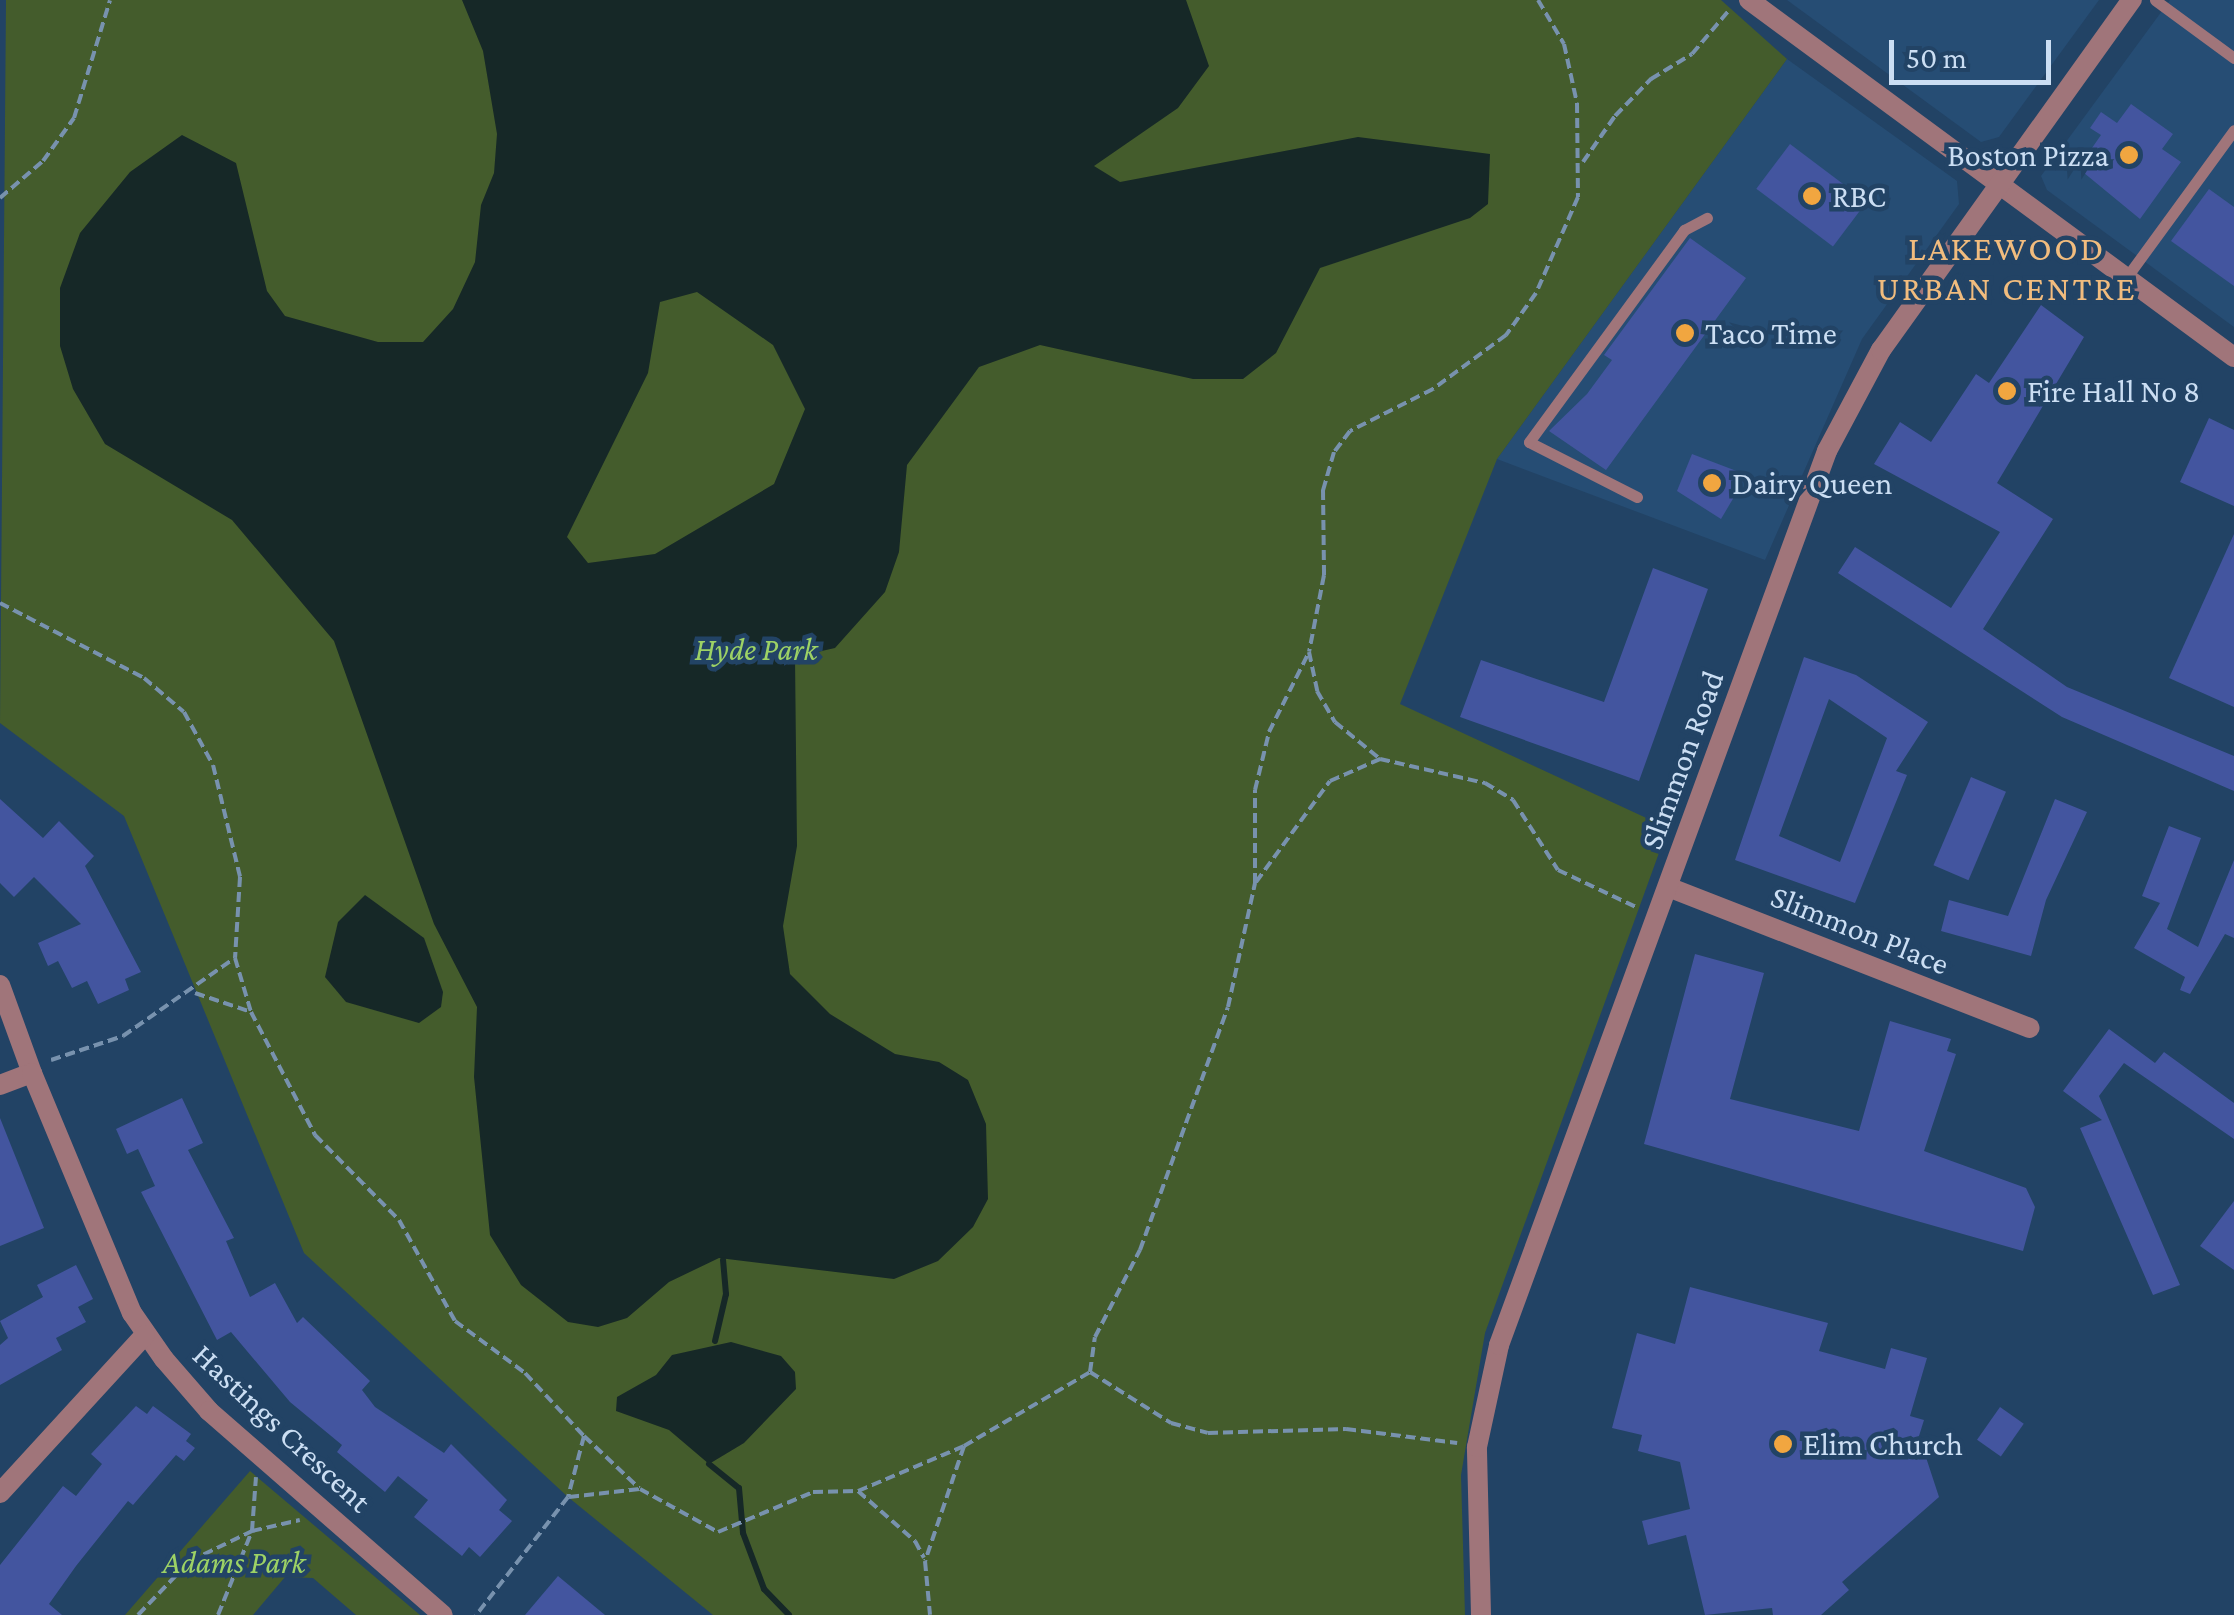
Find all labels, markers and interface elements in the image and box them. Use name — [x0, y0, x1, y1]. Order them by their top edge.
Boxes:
scale bar — [1894, 20, 2056, 82]
text: 50 m — [1906, 41, 1967, 74]
place label: Boston Pizza — [1947, 136, 2109, 174]
marker: Boston Pizza — [2118, 144, 2140, 166]
place label: RBC — [1832, 177, 1886, 215]
marker: RBC — [1801, 185, 1823, 207]
district label: LAKEWOOD URBAN CENTRE — [1877, 228, 2137, 310]
place label: Taco Time — [1705, 314, 1837, 352]
marker: Taco Time — [1674, 322, 1696, 344]
place label: Fire Hall No 8 — [2027, 372, 2200, 410]
marker: Fire Hall No 8 — [1996, 380, 2018, 402]
place label: Dairy Queen — [1732, 464, 1892, 502]
marker: Dairy Queen — [1701, 472, 1723, 494]
park label: Hyde Park — [695, 630, 817, 668]
street label: Slimmon Road — [1632, 666, 1732, 854]
street label: Slimmon Place — [1765, 877, 1955, 983]
street label: Hastings Crescent — [185, 1336, 379, 1520]
place label: Elim Church — [1803, 1425, 1963, 1463]
marker: Elim Church — [1772, 1433, 1794, 1455]
park label: Adams Park — [162, 1543, 306, 1581]

